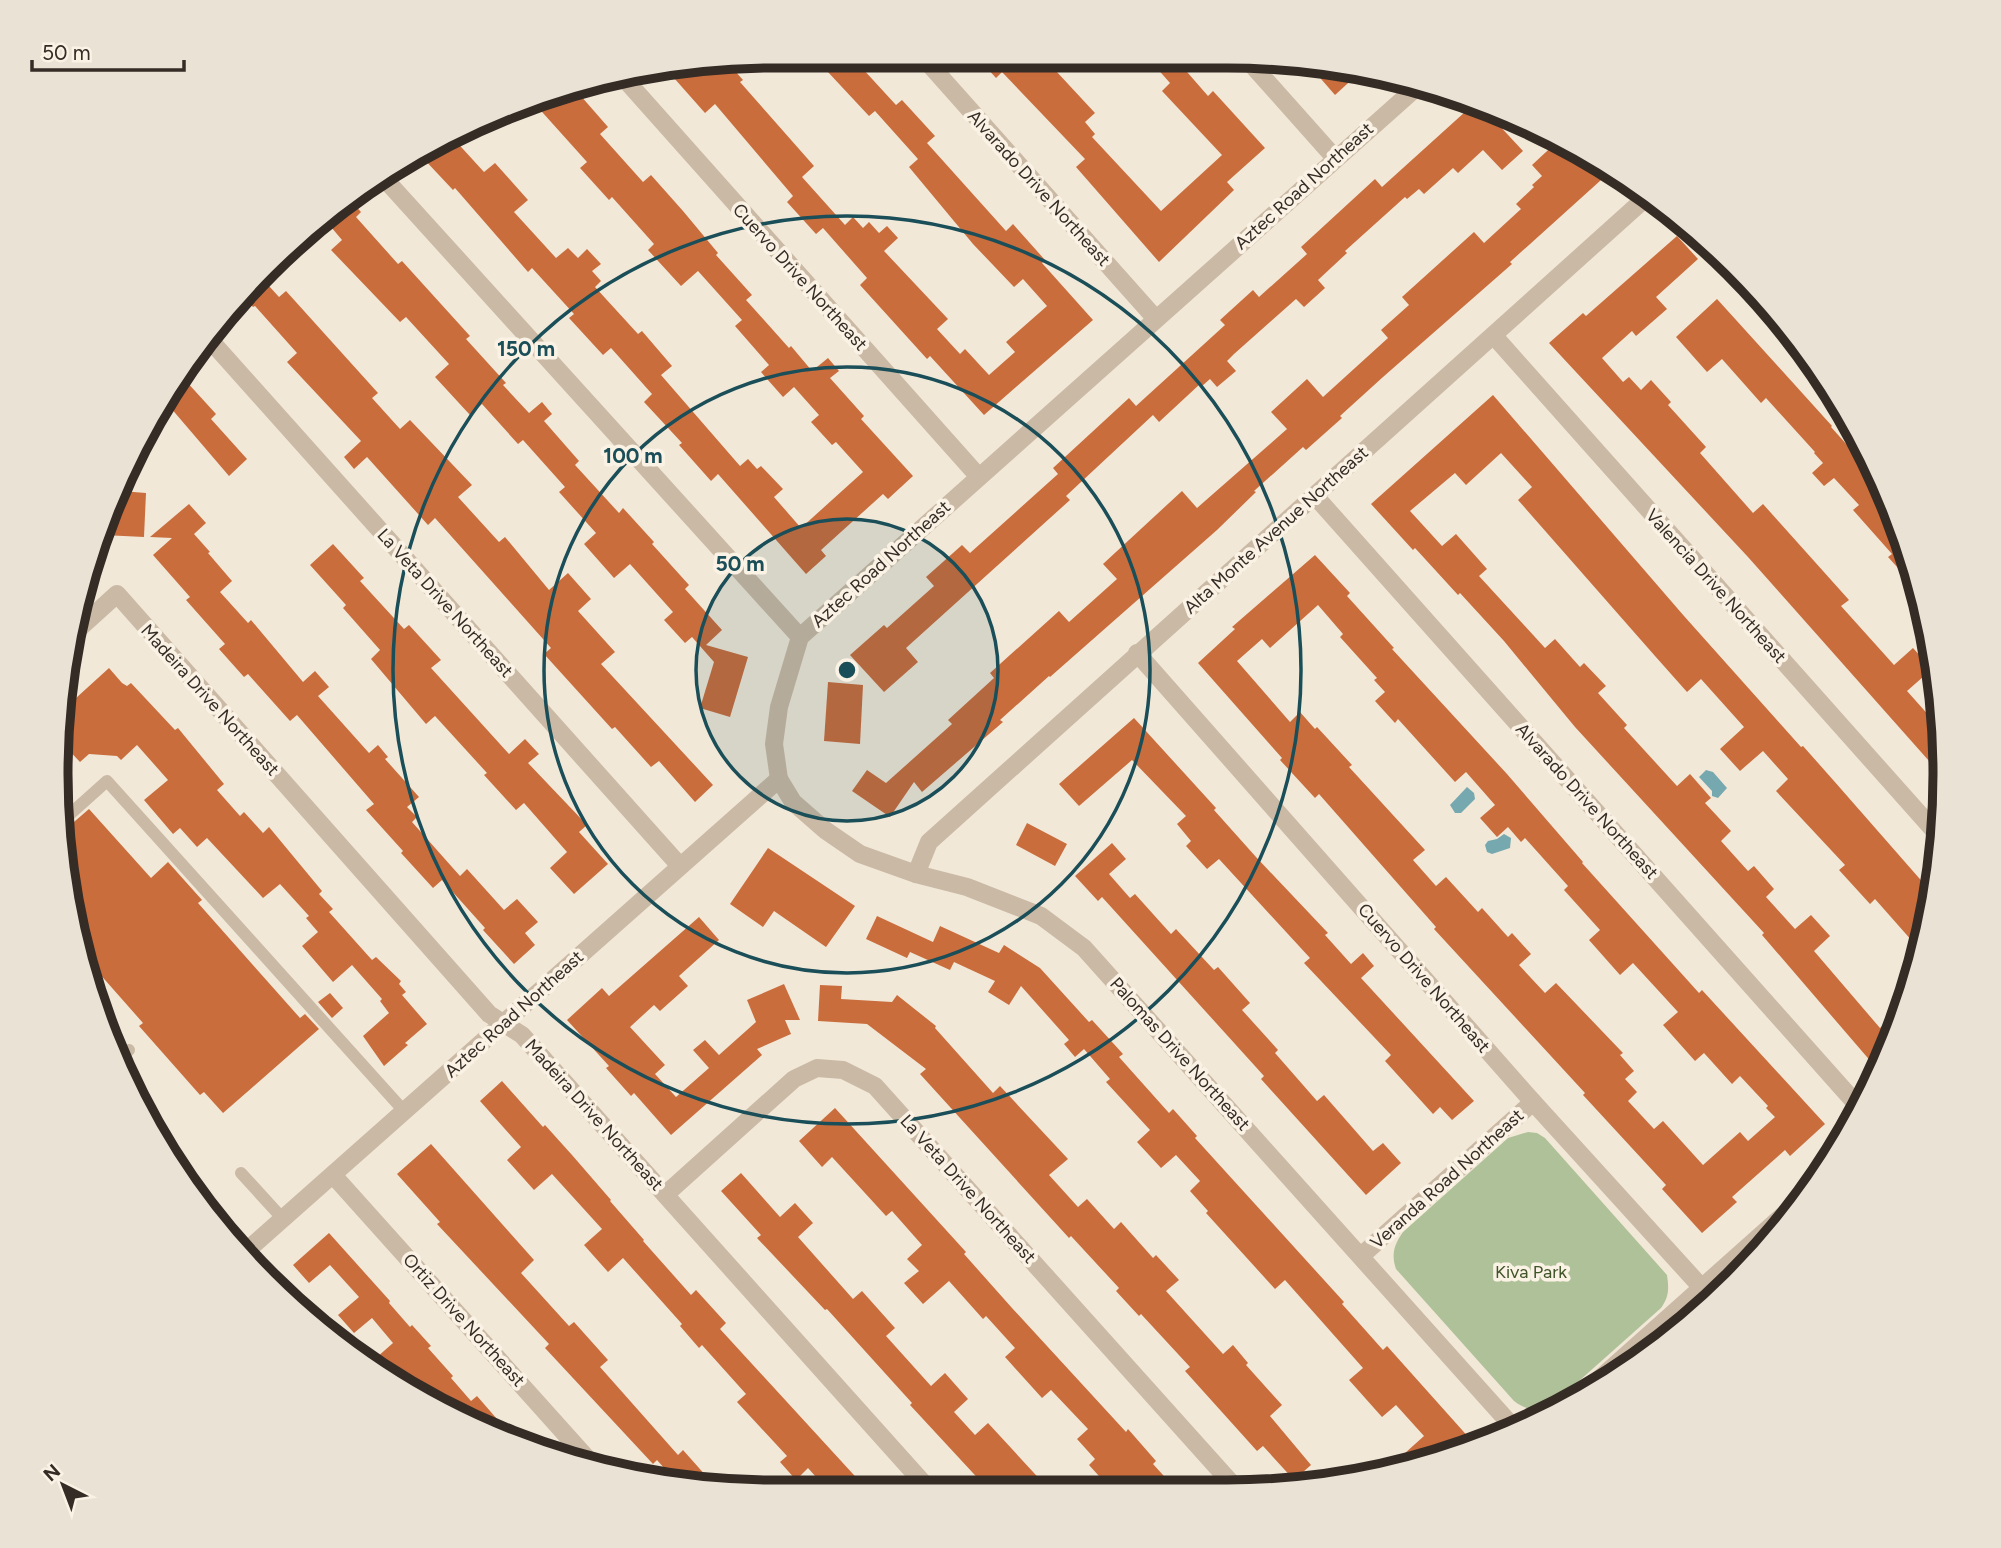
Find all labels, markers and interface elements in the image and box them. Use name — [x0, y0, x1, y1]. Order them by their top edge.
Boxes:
scale bar — [32, 28, 184, 72]
text: 50 m — [42, 40, 91, 65]
street label: Alvarado Drive Northeast — [963, 105, 1115, 271]
street label: Aztec Road Northeast — [1230, 118, 1378, 254]
street label: Cuervo Drive Northeast — [728, 199, 872, 355]
text: 150 m — [497, 336, 555, 361]
street label: Alta Monte Avenue Northeast — [1179, 441, 1373, 619]
text: 100 m — [603, 443, 663, 468]
street label: Aztec Road Northeast — [807, 496, 955, 632]
street label: Valencia Drive Northeast — [1641, 504, 1791, 668]
street label: La Veta Drive Northeast — [372, 524, 518, 682]
text: 50 m — [715, 551, 765, 576]
street label: Madeira Drive Northeast — [136, 620, 284, 780]
centre of rings — [835, 658, 859, 682]
street label: Alvarado Drive Northeast — [1511, 718, 1663, 884]
street label: Cuervo Drive Northeast — [1353, 899, 1495, 1057]
street label: Aztec Road Northeast — [440, 946, 588, 1082]
street label: Palomas Drive Northeast — [1105, 973, 1255, 1135]
street label: Madeira Drive Northeast — [520, 1035, 668, 1195]
street label: Veranda Road Northeast — [1366, 1104, 1528, 1254]
street label: La Veta Drive Northeast — [895, 1110, 1041, 1268]
street label: Ortiz Drive Northeast — [398, 1249, 530, 1391]
park label: Kiva Park — [1495, 1261, 1567, 1283]
north arrow — [28, 1450, 98, 1520]
text: N — [39, 1459, 65, 1486]

